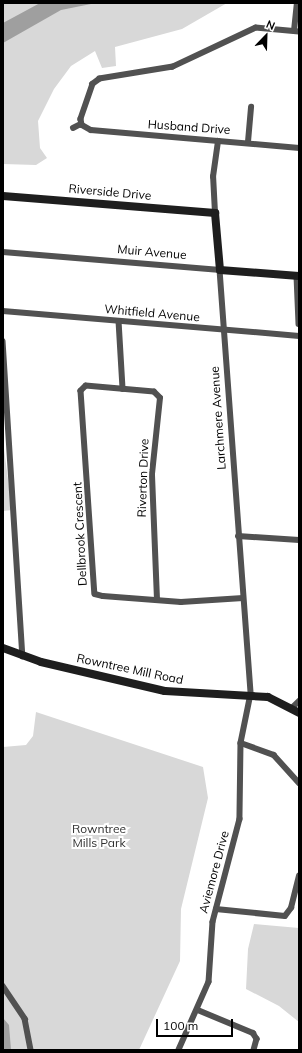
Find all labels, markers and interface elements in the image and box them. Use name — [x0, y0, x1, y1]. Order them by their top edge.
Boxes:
north arrow — [246, 16, 286, 56]
text: N — [264, 17, 277, 33]
street label: Husband Drive — [147, 117, 231, 137]
street label: Riverside Drive — [68, 181, 152, 203]
street label: Muir Avenue — [117, 242, 187, 262]
street label: Whitfield Avenue — [104, 302, 200, 324]
street label: Larchmere Avenue — [207, 366, 229, 470]
street label: Riverton Drive — [134, 438, 152, 518]
street label: Dellbrook Crescent — [70, 482, 90, 586]
street label: Rowntree Mill Road — [75, 651, 185, 687]
park label: Rowntree Mills Park — [72, 822, 126, 850]
street label: Aviemore Drive — [196, 829, 232, 915]
scale bar — [158, 1011, 235, 1037]
text: 100 m — [163, 1018, 198, 1033]

